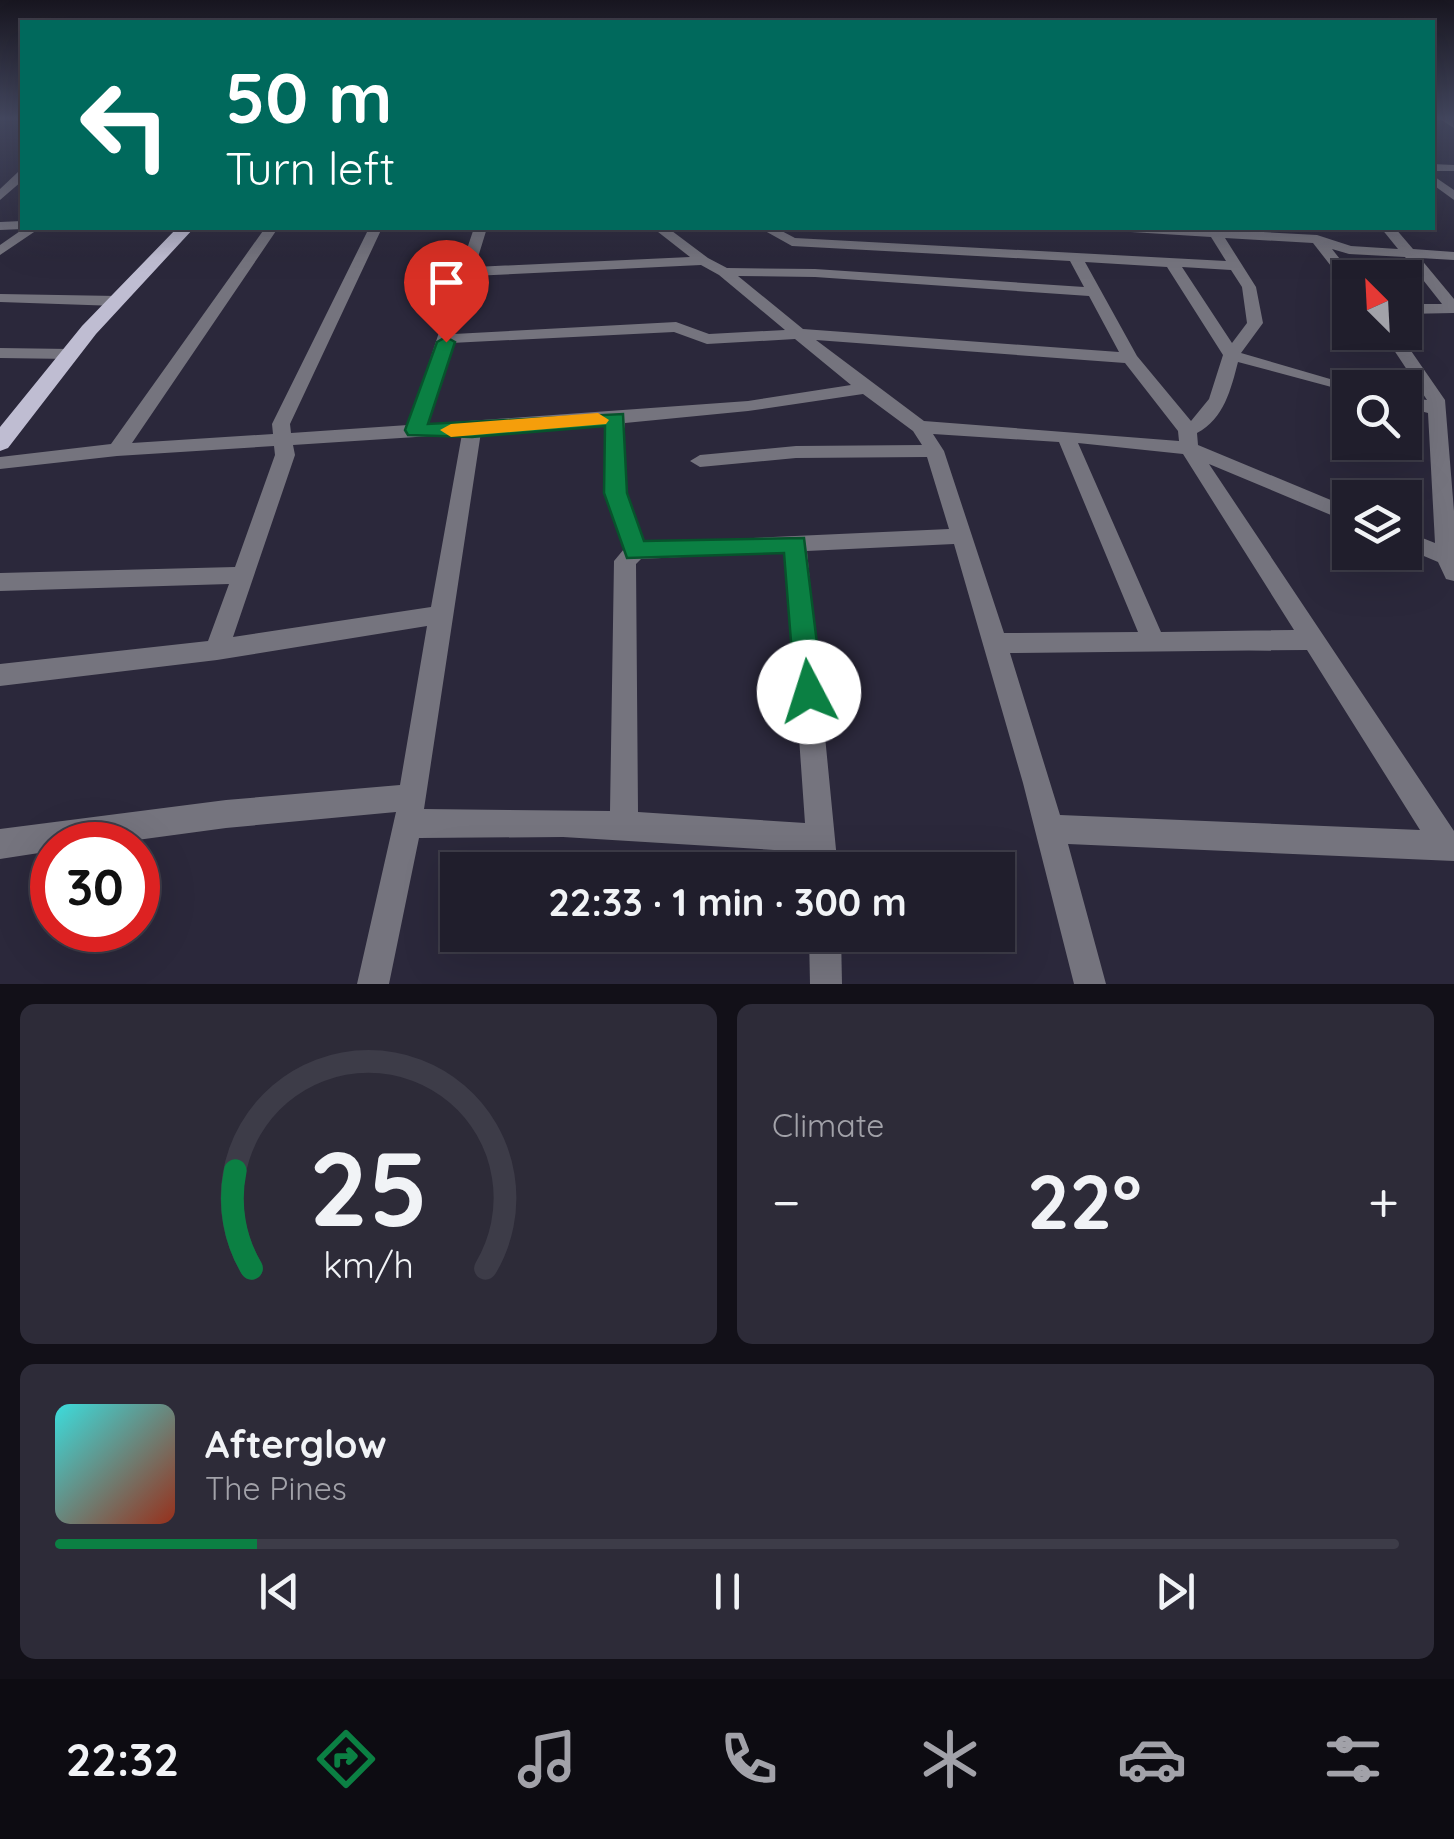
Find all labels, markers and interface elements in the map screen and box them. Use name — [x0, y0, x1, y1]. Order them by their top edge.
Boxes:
text: 50 m — [225, 53, 392, 141]
icon: left — [60, 60, 190, 190]
text: Turn left — [225, 140, 395, 196]
pin — [404, 240, 489, 343]
icon: arrive — [419, 255, 474, 310]
north arrow — [1332, 260, 1422, 350]
map controls — [1332, 260, 1422, 570]
button: search — [1332, 370, 1422, 460]
button: layers — [1332, 480, 1422, 570]
position arrow — [757, 640, 861, 744]
speed limit sign: 30 — [30, 822, 160, 952]
text: 22:33 · 1 min · 300 m — [548, 878, 907, 926]
text: Climate — [772, 1105, 884, 1145]
text: 25 — [309, 1122, 428, 1252]
text: 22° — [1027, 1154, 1142, 1248]
text: − — [772, 1167, 801, 1236]
text: + — [1368, 1167, 1399, 1236]
text: km/h — [323, 1242, 414, 1287]
text: Afterglow — [205, 1420, 387, 1468]
text: The Pines — [205, 1468, 347, 1508]
icon: previous — [252, 1564, 307, 1619]
icon: pause — [700, 1564, 755, 1619]
icon: next — [1148, 1564, 1203, 1619]
icon: directions — [311, 1724, 381, 1794]
icon: music — [512, 1724, 582, 1794]
icon: phone — [714, 1724, 784, 1794]
icon: climate — [915, 1724, 985, 1794]
icon: car — [1117, 1724, 1187, 1794]
icon: filters — [1318, 1724, 1388, 1794]
text: 22:32 — [66, 1731, 179, 1787]

